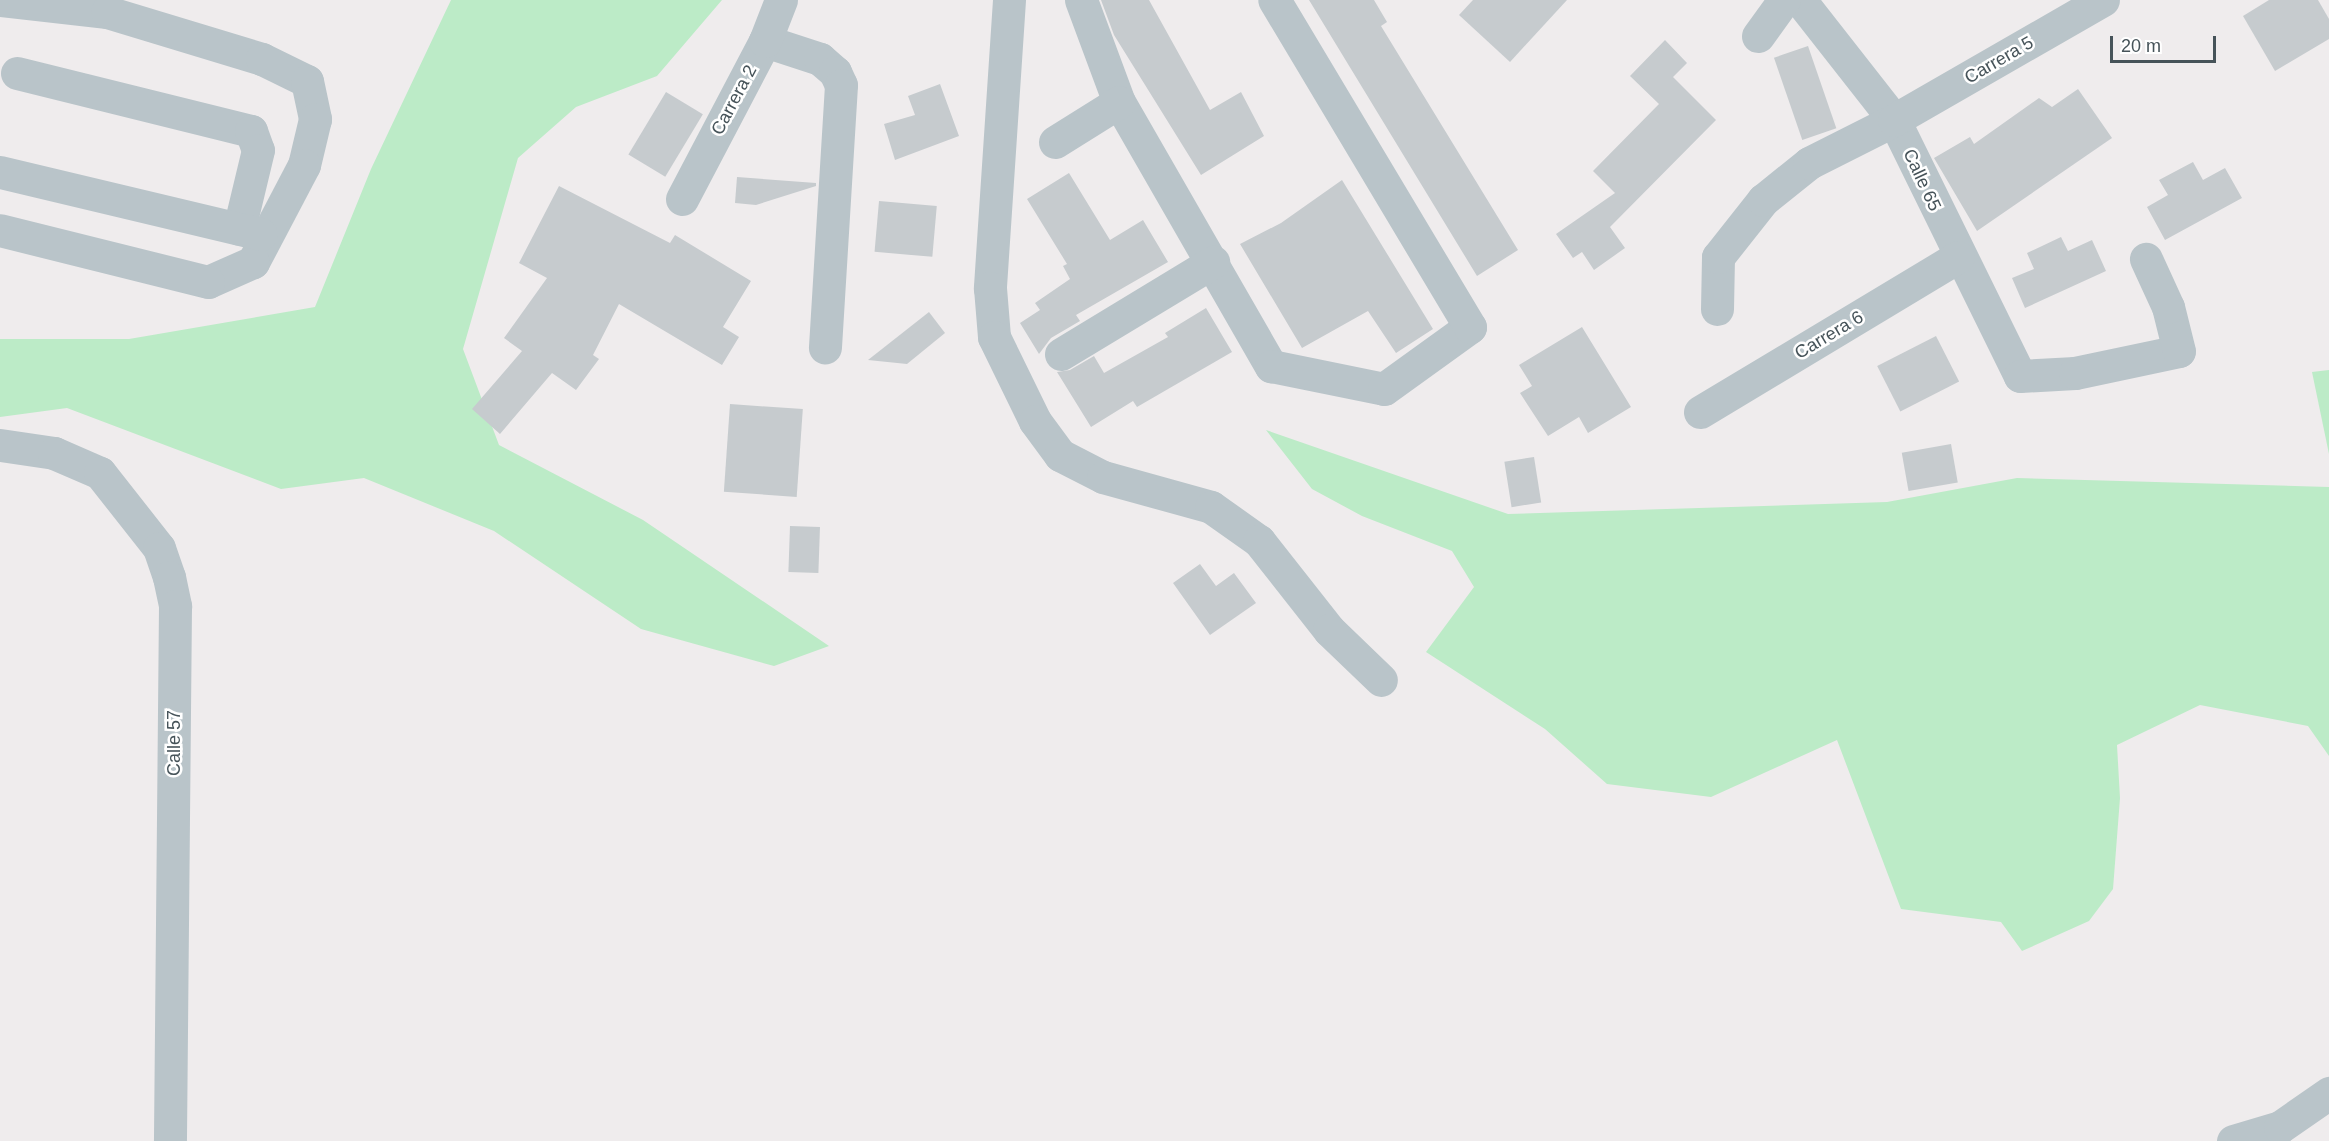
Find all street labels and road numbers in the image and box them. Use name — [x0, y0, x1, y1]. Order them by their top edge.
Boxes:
street label: Carrera 5 — [1961, 32, 2037, 88]
street label: Carrera 2 — [707, 61, 761, 139]
street label: Calle 65 — [1898, 146, 1946, 214]
street label: Carrera 6 — [1791, 306, 1867, 364]
street label: Calle 57 — [163, 710, 185, 776]

